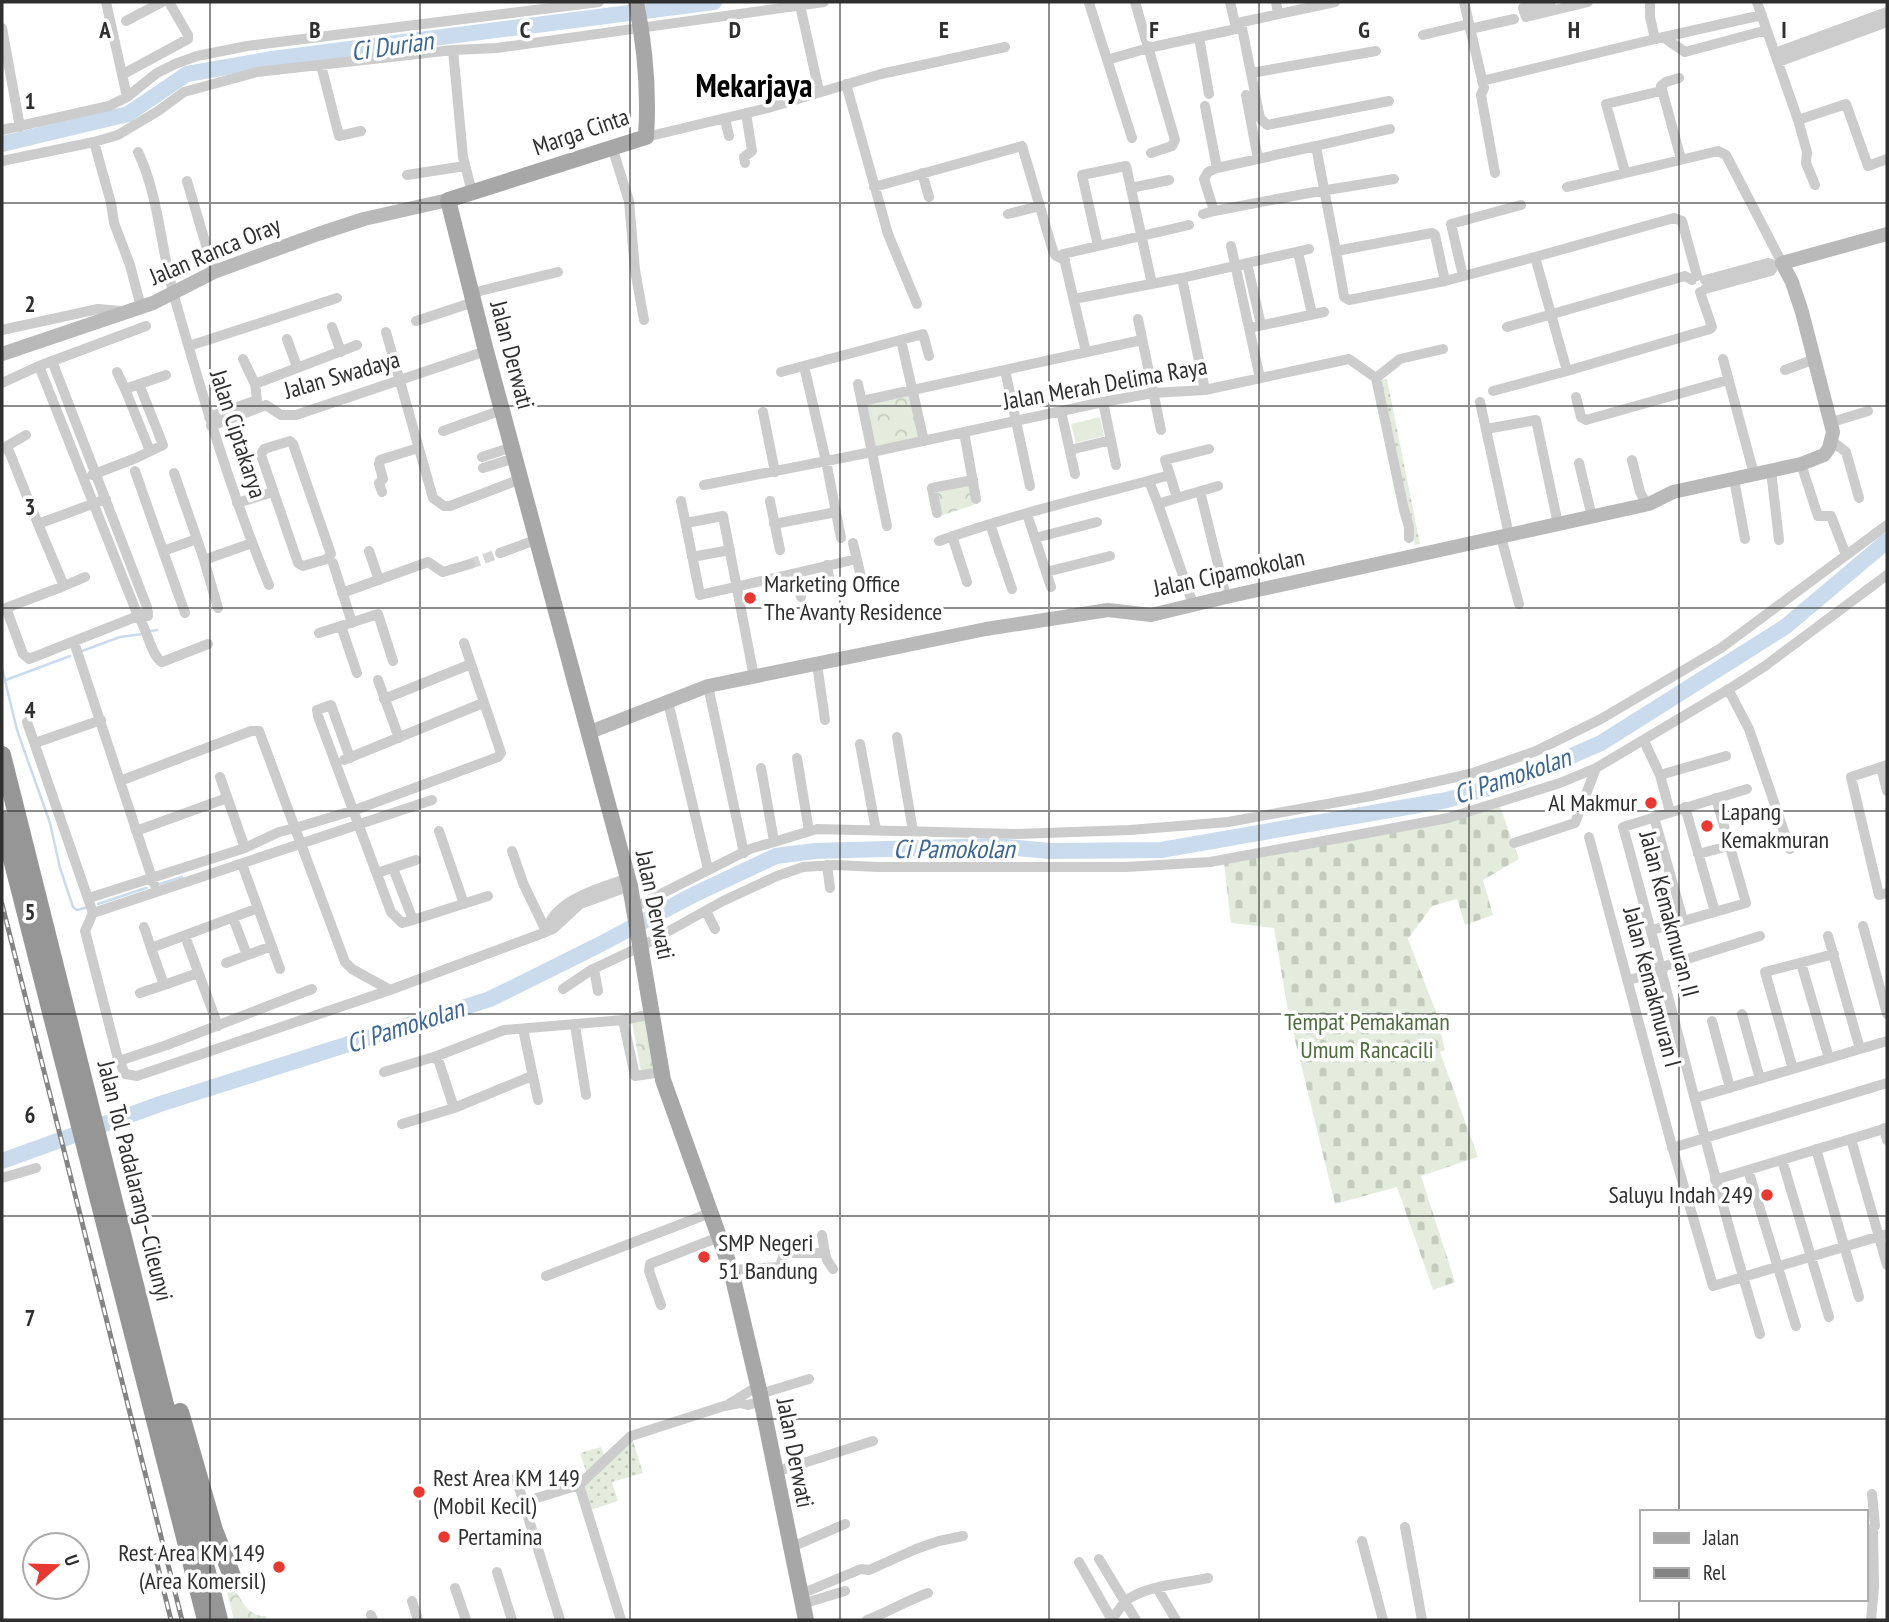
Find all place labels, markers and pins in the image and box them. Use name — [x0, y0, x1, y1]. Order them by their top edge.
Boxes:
place label: Marketing Office The Avanty Residence — [764, 568, 942, 627]
marker: Marketing Office The Avanty Residence — [742, 590, 758, 606]
place label: Al Makmur — [1548, 787, 1637, 818]
marker: Al Makmur — [1643, 795, 1659, 811]
place label: Lapang Kemakmuran — [1721, 796, 1829, 855]
marker: Lapang Kemakmuran — [1699, 818, 1715, 834]
place label: Saluyu Indah 249 — [1608, 1179, 1753, 1210]
marker: Saluyu Indah 249 — [1759, 1187, 1775, 1203]
place label: SMP Negeri 51 Bandung — [718, 1227, 818, 1286]
marker: SMP Negeri 51 Bandung — [696, 1249, 712, 1265]
place label: Rest Area KM 149 (Mobil Kecil) — [433, 1462, 580, 1521]
marker: Rest Area KM 149 (Mobil Kecil) — [411, 1484, 427, 1500]
place label: Pertamina — [458, 1521, 542, 1552]
marker: Pertamina — [436, 1529, 452, 1545]
place label: Rest Area KM 149 (Area Komersil) — [118, 1537, 265, 1596]
marker: Rest Area KM 149 (Area Komersil) — [271, 1559, 287, 1575]

